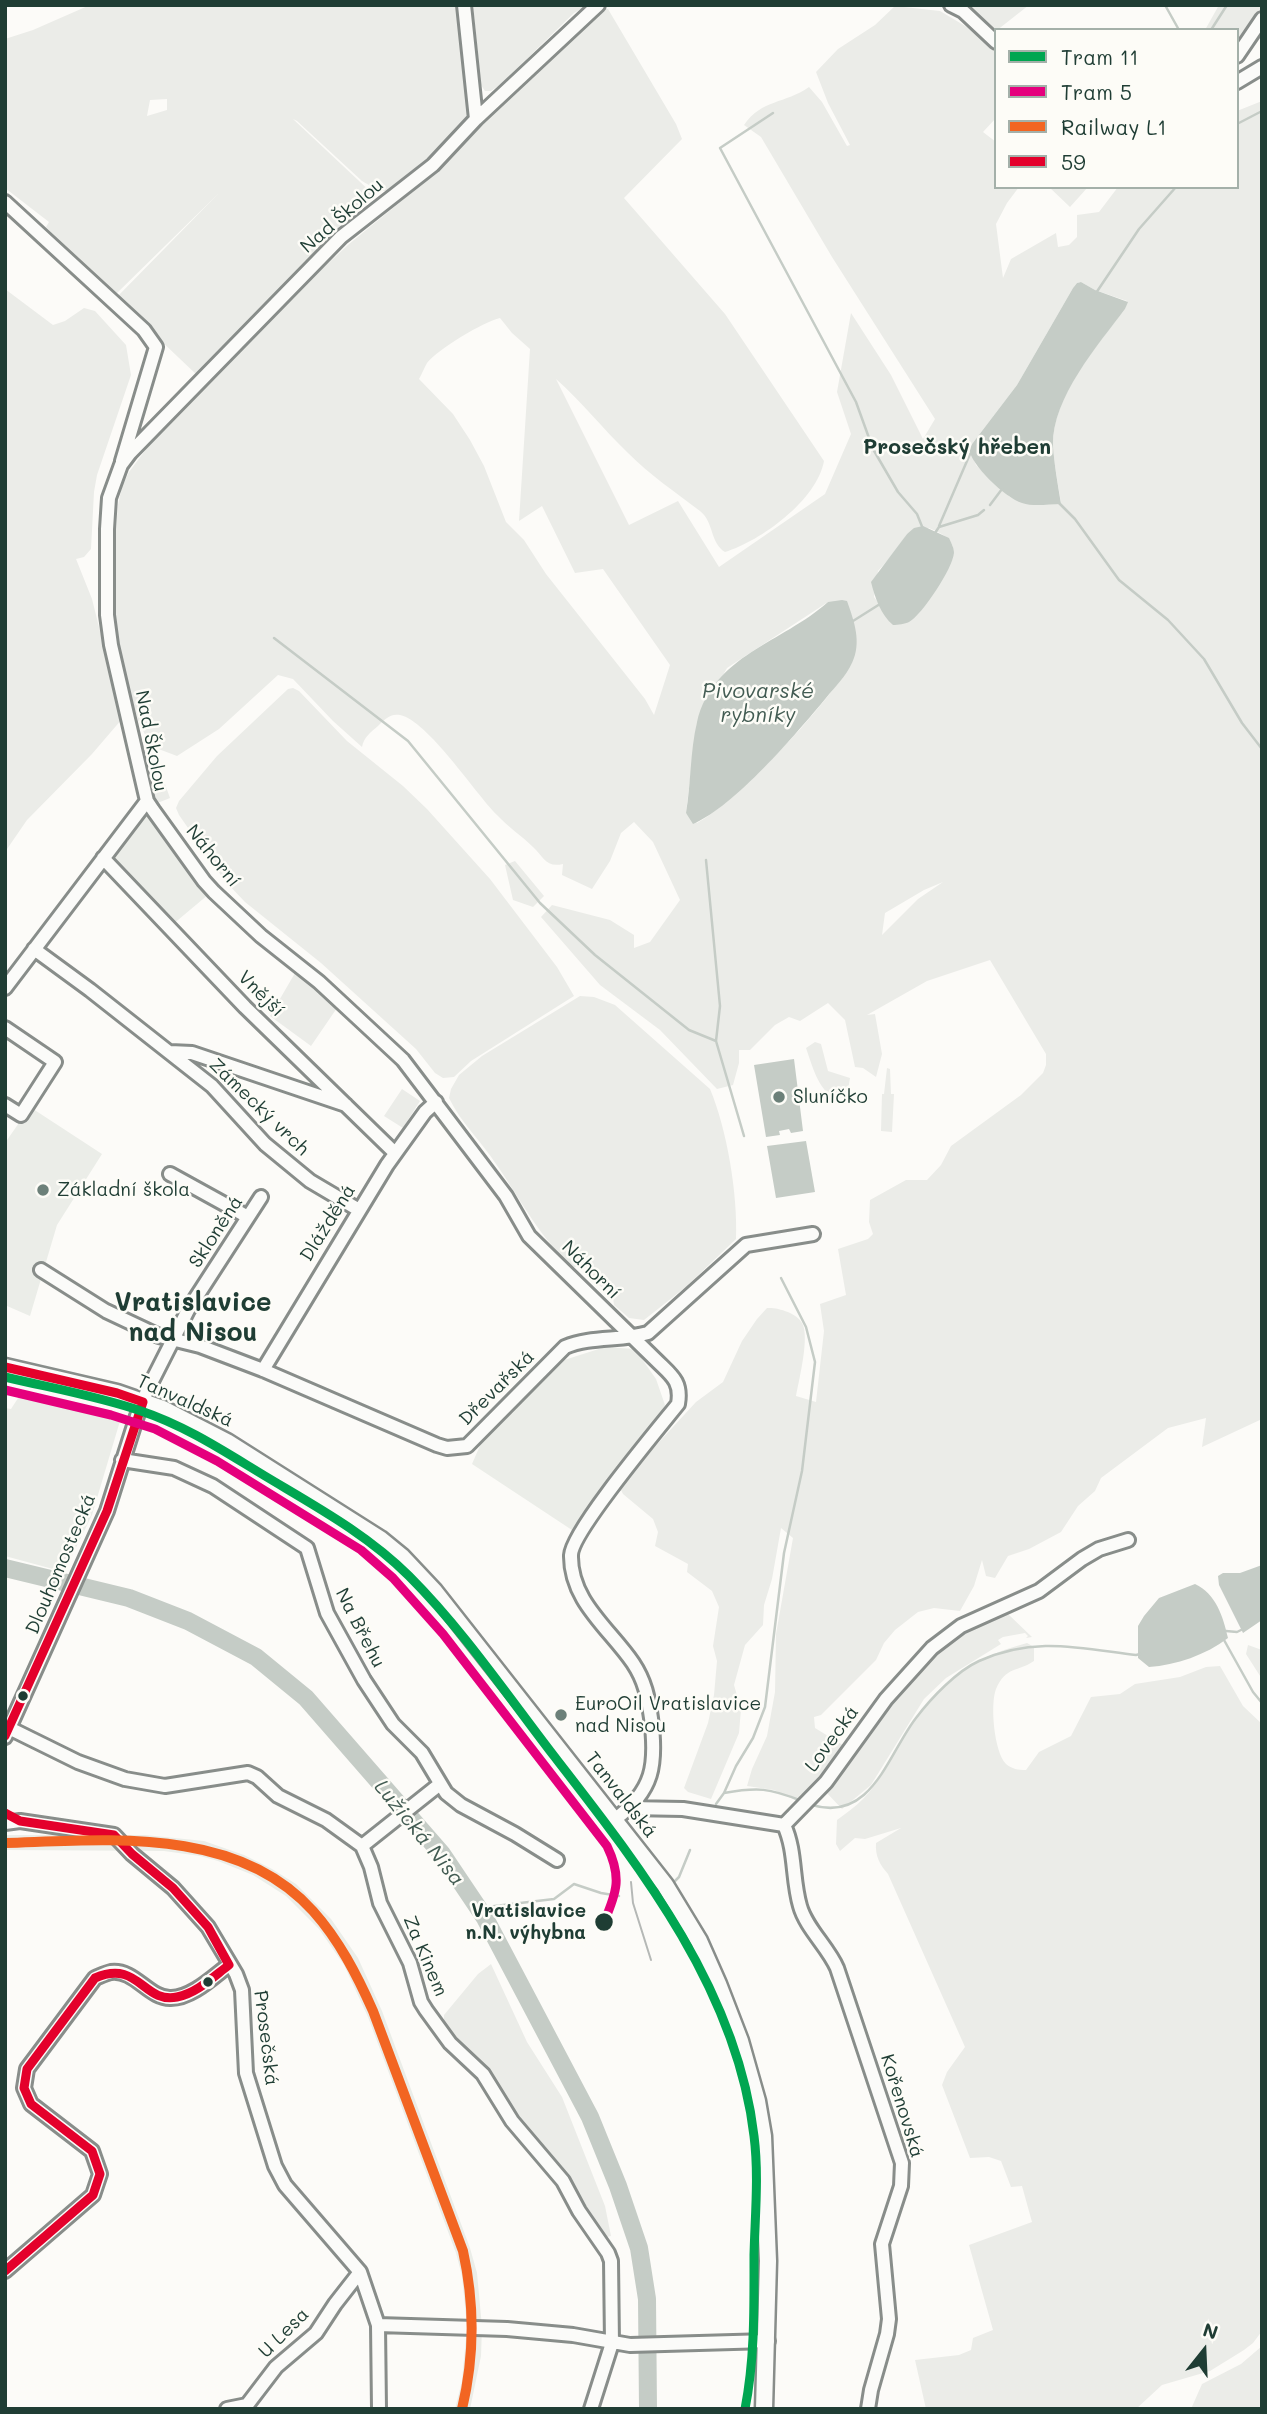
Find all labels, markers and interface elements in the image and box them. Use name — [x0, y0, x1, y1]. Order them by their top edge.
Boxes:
legend — [994, 28, 1239, 189]
text: Tram 11 — [1061, 43, 1139, 70]
text: Tram 5 — [1061, 78, 1132, 105]
text: Railway L1 — [1061, 113, 1167, 140]
text: 59 — [1061, 148, 1086, 175]
street label: Nad Školou — [296, 174, 388, 258]
district label: Prosečský hřeben — [863, 435, 1051, 461]
water label: Pivovarské rybníky — [702, 679, 814, 729]
street label: Nad Školou — [130, 689, 172, 793]
street label: Náhorní — [181, 820, 245, 892]
street label: Vnější — [233, 966, 289, 1022]
street label: Zámecký vrch — [204, 1054, 314, 1160]
place label: Sluníčko — [793, 1086, 868, 1108]
marker: Sluníčko — [771, 1089, 787, 1105]
place label: Základní škola — [57, 1179, 190, 1201]
street label: Dlážděná — [295, 1180, 361, 1266]
marker: Základní škola — [35, 1182, 51, 1198]
street label: Skloněná — [184, 1192, 248, 1272]
street label: Náhorní — [557, 1236, 625, 1304]
district label: Vratislavice nad Nisou — [114, 1287, 272, 1348]
street label: Dřevařská — [455, 1346, 539, 1430]
street label: Tanvaldská — [133, 1370, 237, 1432]
street label: Dlouhomostecká — [21, 1490, 101, 1638]
street label: Na Břehu — [330, 1584, 390, 1672]
unlabelled marker — [16, 1689, 30, 1703]
place label: EuroOil Vratislavice nad Nisou — [575, 1693, 761, 1737]
street label: Lovecká — [800, 1701, 864, 1777]
marker: EuroOil Vratislavice nad Nisou — [553, 1707, 569, 1723]
street label: Tanvaldská — [580, 1747, 662, 1843]
water label: Lužická Nisa — [369, 1775, 469, 1891]
place label: Vratislavice n.N. výhybna — [466, 1900, 586, 1944]
marker: Vratislavice n.N. výhybna — [593, 1911, 615, 1933]
street label: Za Kinem — [398, 1912, 452, 2000]
unlabelled marker — [201, 1975, 215, 1989]
street label: Prosečská — [249, 1989, 283, 2087]
street label: Kořenovská — [875, 2051, 929, 2161]
street label: U Lesa — [254, 2303, 314, 2363]
north arrow — [1169, 2316, 1239, 2386]
text: N — [1200, 2316, 1221, 2345]

